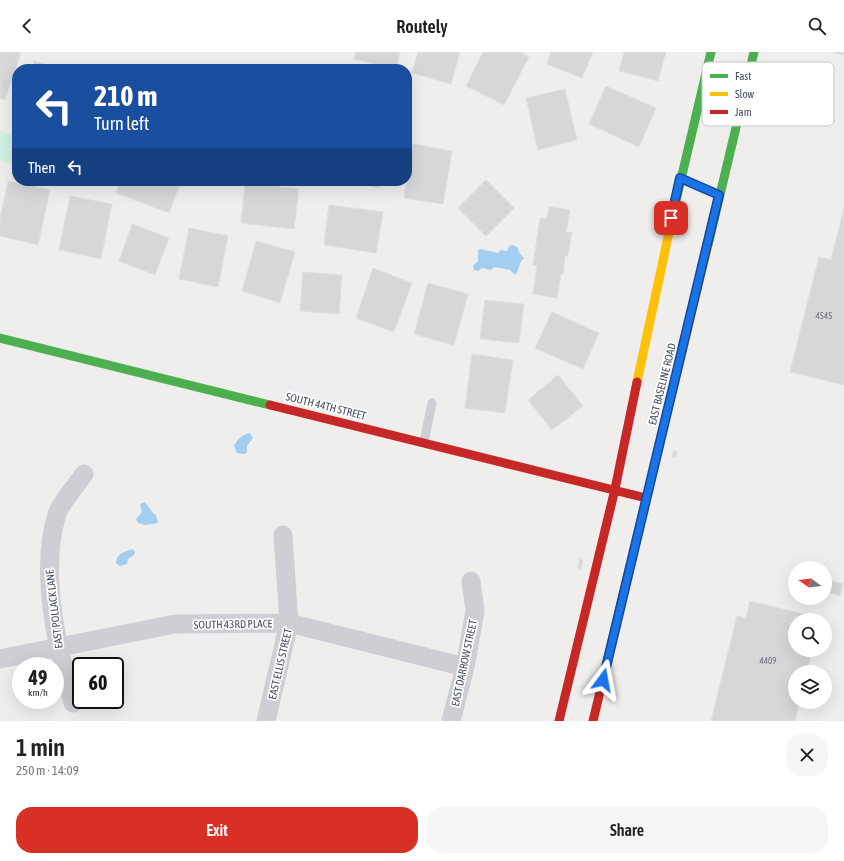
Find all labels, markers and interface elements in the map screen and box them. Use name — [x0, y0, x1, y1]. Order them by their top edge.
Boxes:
icon: back — [16, 15, 38, 37]
icon: search — [806, 15, 828, 37]
text: Routely — [396, 16, 448, 37]
legend — [702, 62, 834, 126]
text: Fast — [735, 70, 751, 82]
icon: left — [28, 80, 80, 132]
text: 210 m — [94, 80, 157, 112]
text: Slow — [735, 88, 754, 100]
text: Jam — [735, 106, 752, 118]
text: Turn left — [94, 113, 149, 134]
icon: left — [64, 156, 86, 178]
text: Then — [28, 159, 56, 176]
pin — [654, 201, 688, 235]
icon: arrive — [660, 207, 682, 229]
house number: 4545 — [816, 311, 832, 321]
street label: EAST BASELINE ROAD — [646, 342, 678, 426]
street label: SOUTH 44TH STREET — [285, 390, 368, 422]
north arrow — [788, 561, 832, 605]
map controls — [788, 561, 832, 709]
street label: EAST POLLACK LANE — [43, 569, 65, 649]
button: search — [788, 613, 832, 657]
street label: SOUTH 43RD PLACE — [194, 617, 273, 631]
street label: EAST DARROW STREET — [449, 618, 479, 707]
street label: EAST ELLIS STREET — [266, 627, 294, 701]
house number: 4409 — [760, 656, 776, 666]
speed limit sign: 60 — [72, 657, 124, 709]
position arrow — [582, 659, 624, 701]
button: layers — [788, 665, 832, 709]
text: 49 — [29, 666, 47, 689]
text: km/h — [28, 687, 48, 698]
text: 1 min — [16, 734, 65, 761]
button: close — [786, 734, 828, 776]
text: 250 m · 14:09 — [16, 763, 79, 778]
button: Exit — [16, 807, 418, 853]
button: Share — [426, 807, 828, 853]

